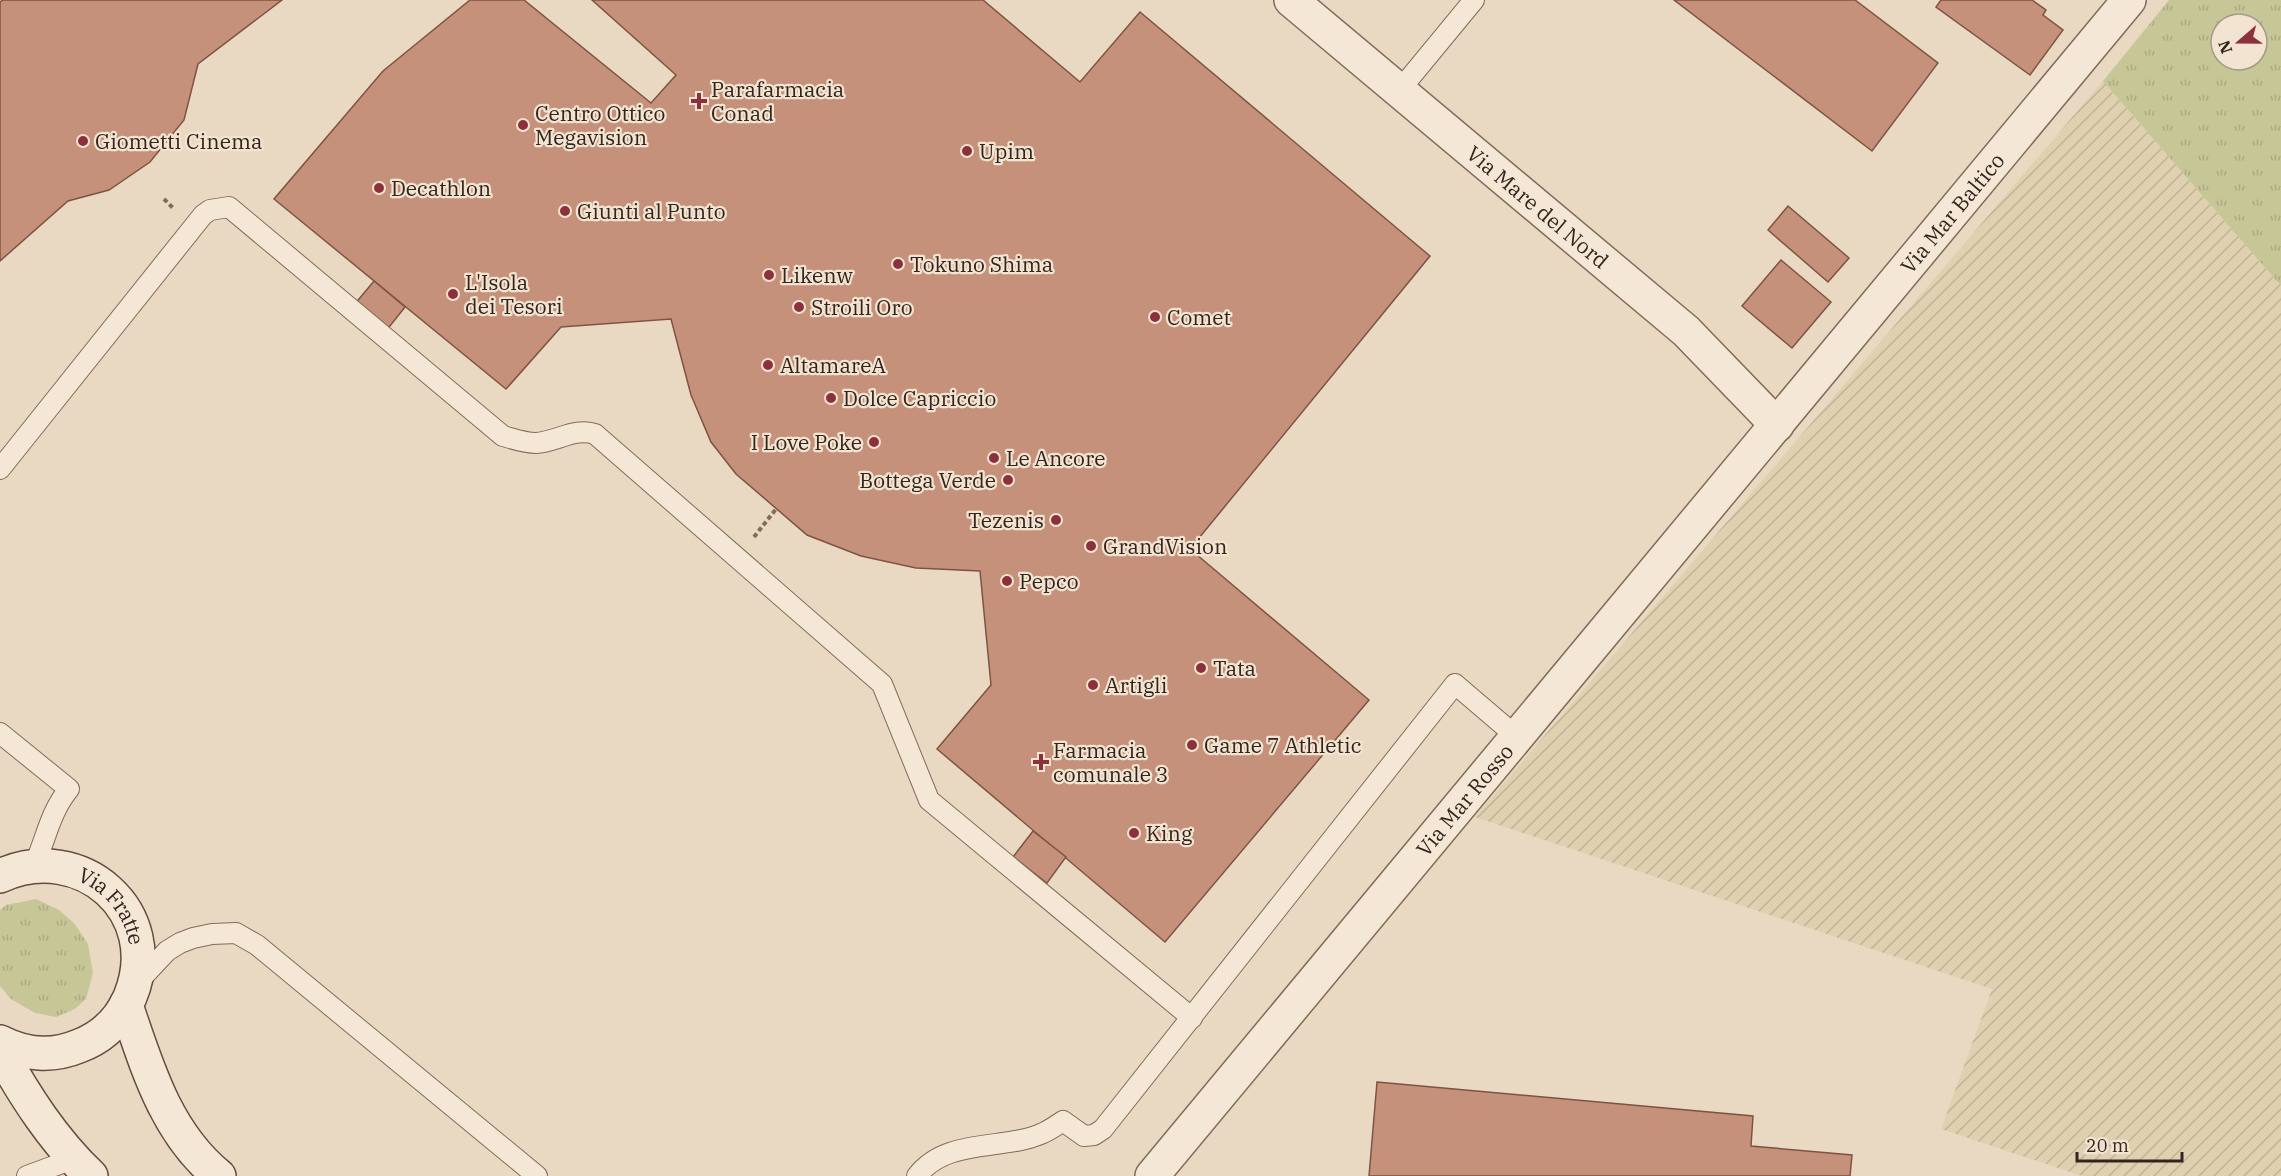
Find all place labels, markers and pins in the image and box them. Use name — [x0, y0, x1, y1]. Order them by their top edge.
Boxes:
place label: Parafarmacia Conad — [711, 75, 844, 127]
marker: Parafarmacia Conad — [692, 94, 706, 108]
place label: Centro Ottico Megavision — [535, 99, 665, 151]
marker: Centro Ottico Megavision — [516, 118, 530, 132]
place label: Giometti Cinema — [95, 127, 262, 155]
marker: Giometti Cinema — [76, 134, 90, 148]
place label: Upim — [979, 137, 1034, 165]
marker: Upim — [960, 144, 974, 158]
place label: Decathlon — [391, 174, 491, 202]
marker: Decathlon — [372, 181, 386, 195]
place label: Giunti al Punto — [577, 197, 726, 225]
marker: Giunti al Punto — [558, 204, 572, 218]
place label: Tokuno Shima — [910, 250, 1053, 278]
marker: Tokuno Shima — [891, 257, 905, 271]
place label: Likenw — [781, 261, 854, 289]
place label: L'Isola dei Tesori — [465, 268, 563, 320]
marker: Likenw — [762, 268, 776, 282]
marker: L'Isola dei Tesori — [446, 287, 460, 301]
place label: Stroili Oro — [811, 293, 913, 321]
marker: Stroili Oro — [792, 300, 806, 314]
place label: Comet — [1167, 303, 1231, 331]
marker: Comet — [1148, 310, 1162, 324]
place label: AltamareA — [780, 351, 886, 379]
marker: AltamareA — [761, 358, 775, 372]
place label: Dolce Capriccio — [843, 384, 996, 412]
marker: Dolce Capriccio — [824, 391, 838, 405]
place label: I Love Poke — [751, 428, 862, 456]
marker: I Love Poke — [867, 435, 881, 449]
place label: Le Ancore — [1006, 444, 1105, 472]
marker: Le Ancore — [987, 451, 1001, 465]
place label: Bottega Verde — [859, 466, 996, 494]
marker: Bottega Verde — [1001, 473, 1015, 487]
place label: Tezenis — [968, 506, 1044, 534]
marker: Tezenis — [1049, 513, 1063, 527]
place label: GrandVision — [1103, 532, 1227, 560]
marker: GrandVision — [1084, 539, 1098, 553]
place label: Pepco — [1019, 567, 1079, 595]
marker: Pepco — [1000, 574, 1014, 588]
place label: Tata — [1213, 654, 1256, 682]
marker: Tata — [1194, 661, 1208, 675]
place label: Artigli — [1105, 671, 1167, 699]
marker: Artigli — [1086, 678, 1100, 692]
place label: Game 7 Athletic — [1204, 731, 1361, 759]
place label: Farmacia comunale 3 — [1053, 736, 1168, 788]
marker: Game 7 Athletic — [1185, 738, 1199, 752]
marker: Farmacia comunale 3 — [1034, 755, 1048, 769]
place label: King — [1146, 819, 1193, 847]
marker: King — [1127, 826, 1141, 840]

